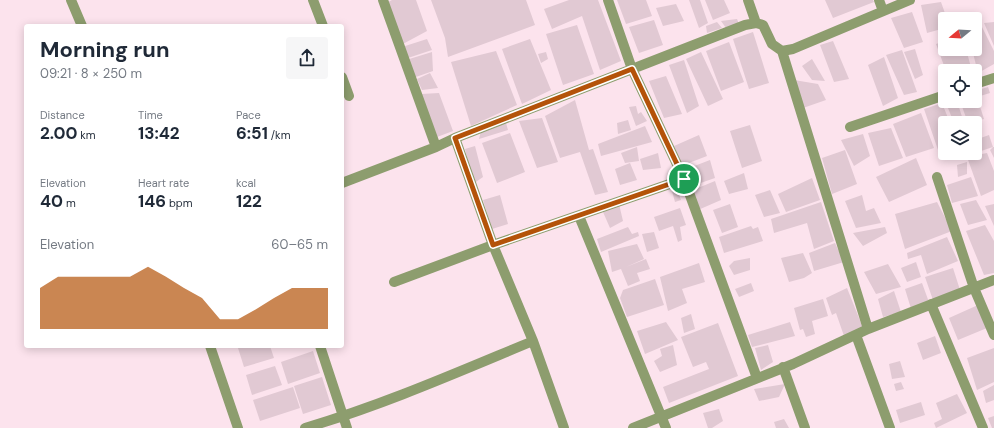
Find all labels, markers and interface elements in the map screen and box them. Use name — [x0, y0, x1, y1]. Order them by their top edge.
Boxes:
north arrow — [938, 12, 982, 56]
map controls — [938, 12, 982, 160]
text: Morning run — [40, 35, 170, 64]
button: share — [286, 37, 328, 79]
button: locate — [938, 64, 982, 108]
text: 09:21 · 8 × 250 m — [40, 65, 142, 82]
text: Distance — [40, 108, 85, 122]
text: Time — [138, 108, 163, 122]
text: Pace — [236, 108, 261, 122]
button: layers — [938, 116, 982, 160]
text: 2.00 — [40, 122, 77, 144]
text: 13:42 — [138, 122, 180, 144]
text: 6:51 — [236, 122, 268, 144]
text: km — [77, 128, 96, 142]
text: /km — [268, 128, 290, 142]
pin — [667, 162, 701, 196]
icon: arrive — [673, 168, 695, 190]
text: Elevation — [40, 176, 86, 190]
text: Heart rate — [138, 176, 189, 190]
text: kcal — [236, 176, 256, 190]
text: 40 — [40, 190, 63, 212]
text: 146 — [138, 190, 166, 212]
text: 122 — [236, 190, 262, 212]
text: m — [63, 196, 76, 210]
text: bpm — [166, 196, 193, 210]
text: Elevation — [40, 236, 94, 253]
text: 60–65 m — [271, 236, 328, 253]

